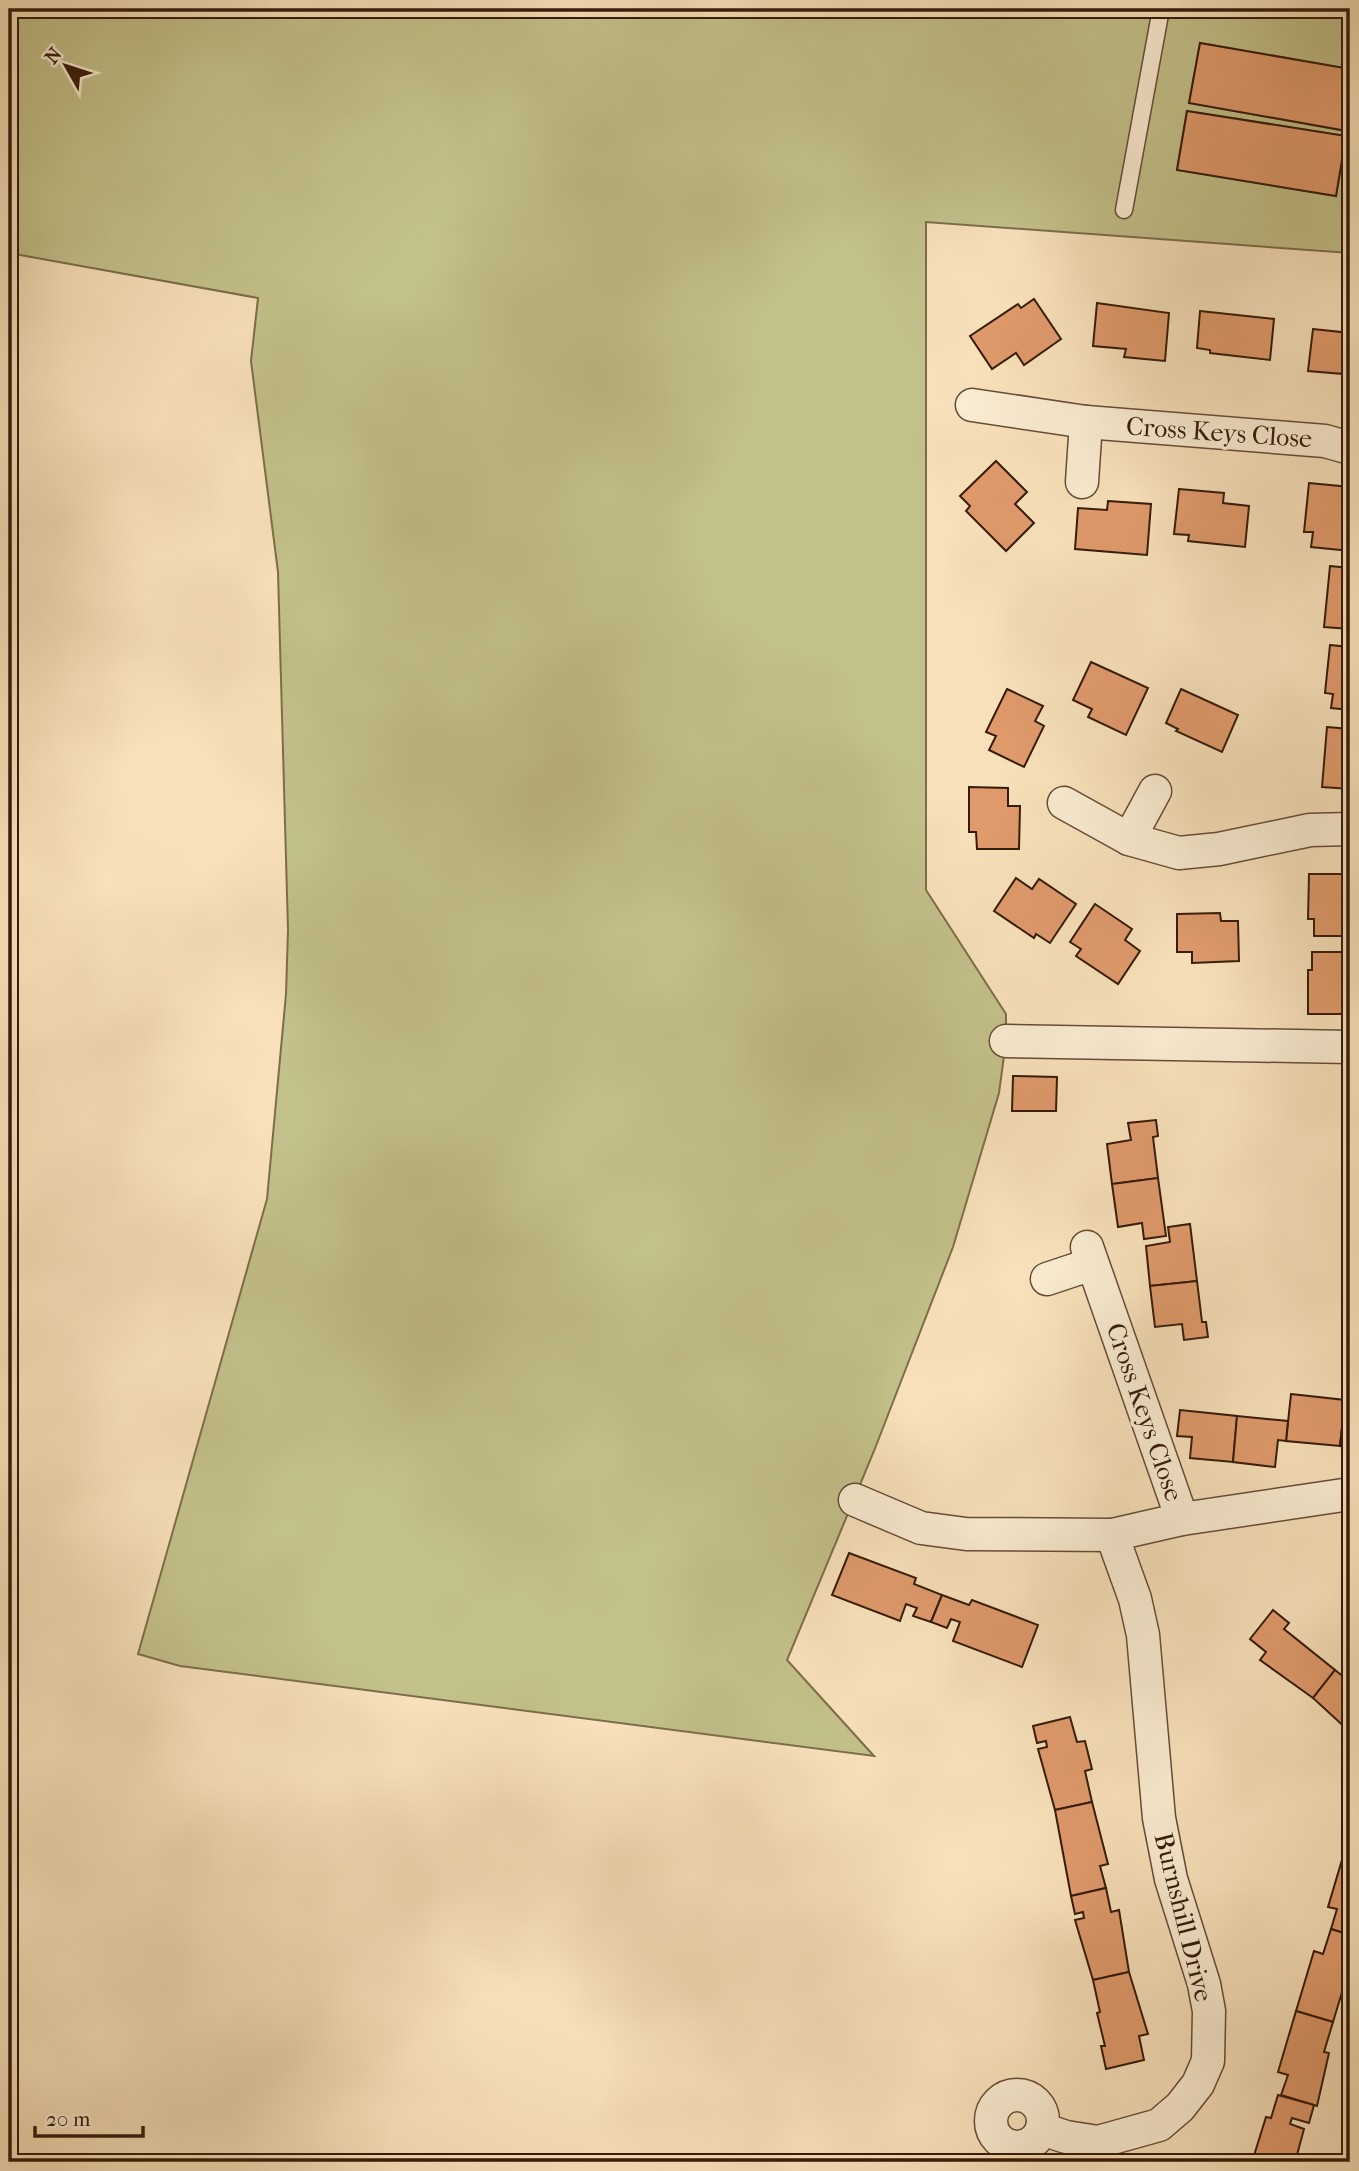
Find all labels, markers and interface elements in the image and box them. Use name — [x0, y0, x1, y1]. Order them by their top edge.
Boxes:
north arrow — [32, 32, 102, 102]
text: N — [40, 43, 67, 68]
street label: Cross Keys Close — [1125, 411, 1313, 454]
street label: Cross Keys Close — [1100, 1319, 1190, 1505]
street label: Burnshill Drive — [1148, 1829, 1220, 2005]
scale bar — [35, 2094, 144, 2138]
text: 20 m — [46, 2107, 91, 2131]

